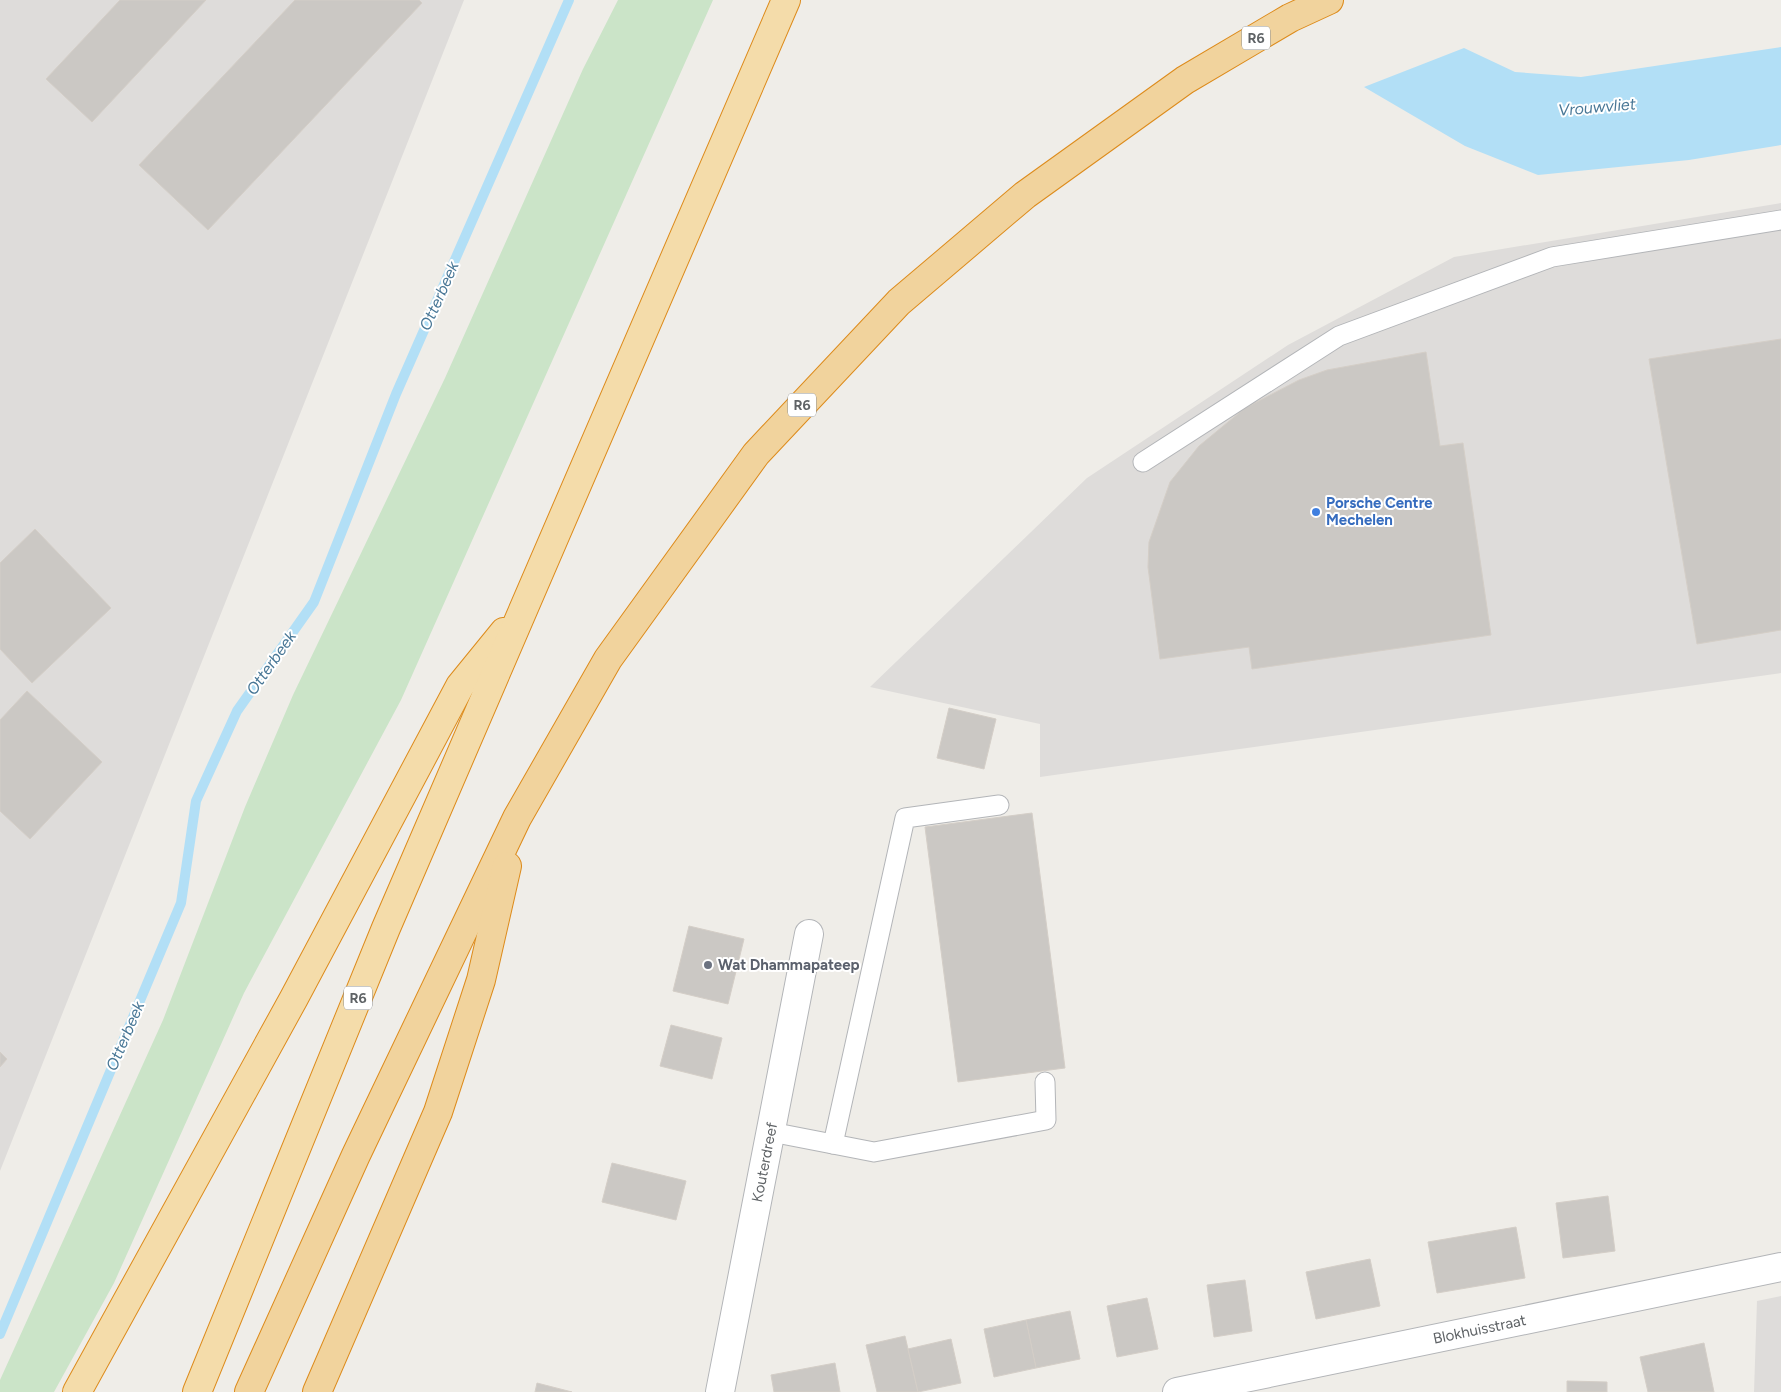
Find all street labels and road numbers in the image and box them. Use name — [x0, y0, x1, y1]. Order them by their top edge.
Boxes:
road number: R6 — [1242, 26, 1270, 49]
road number: R6 — [788, 394, 816, 416]
road number: R6 — [344, 986, 372, 1010]
street label: Kouterdreef — [748, 1120, 781, 1204]
street label: Blokhuisstraat — [1432, 1311, 1528, 1348]

